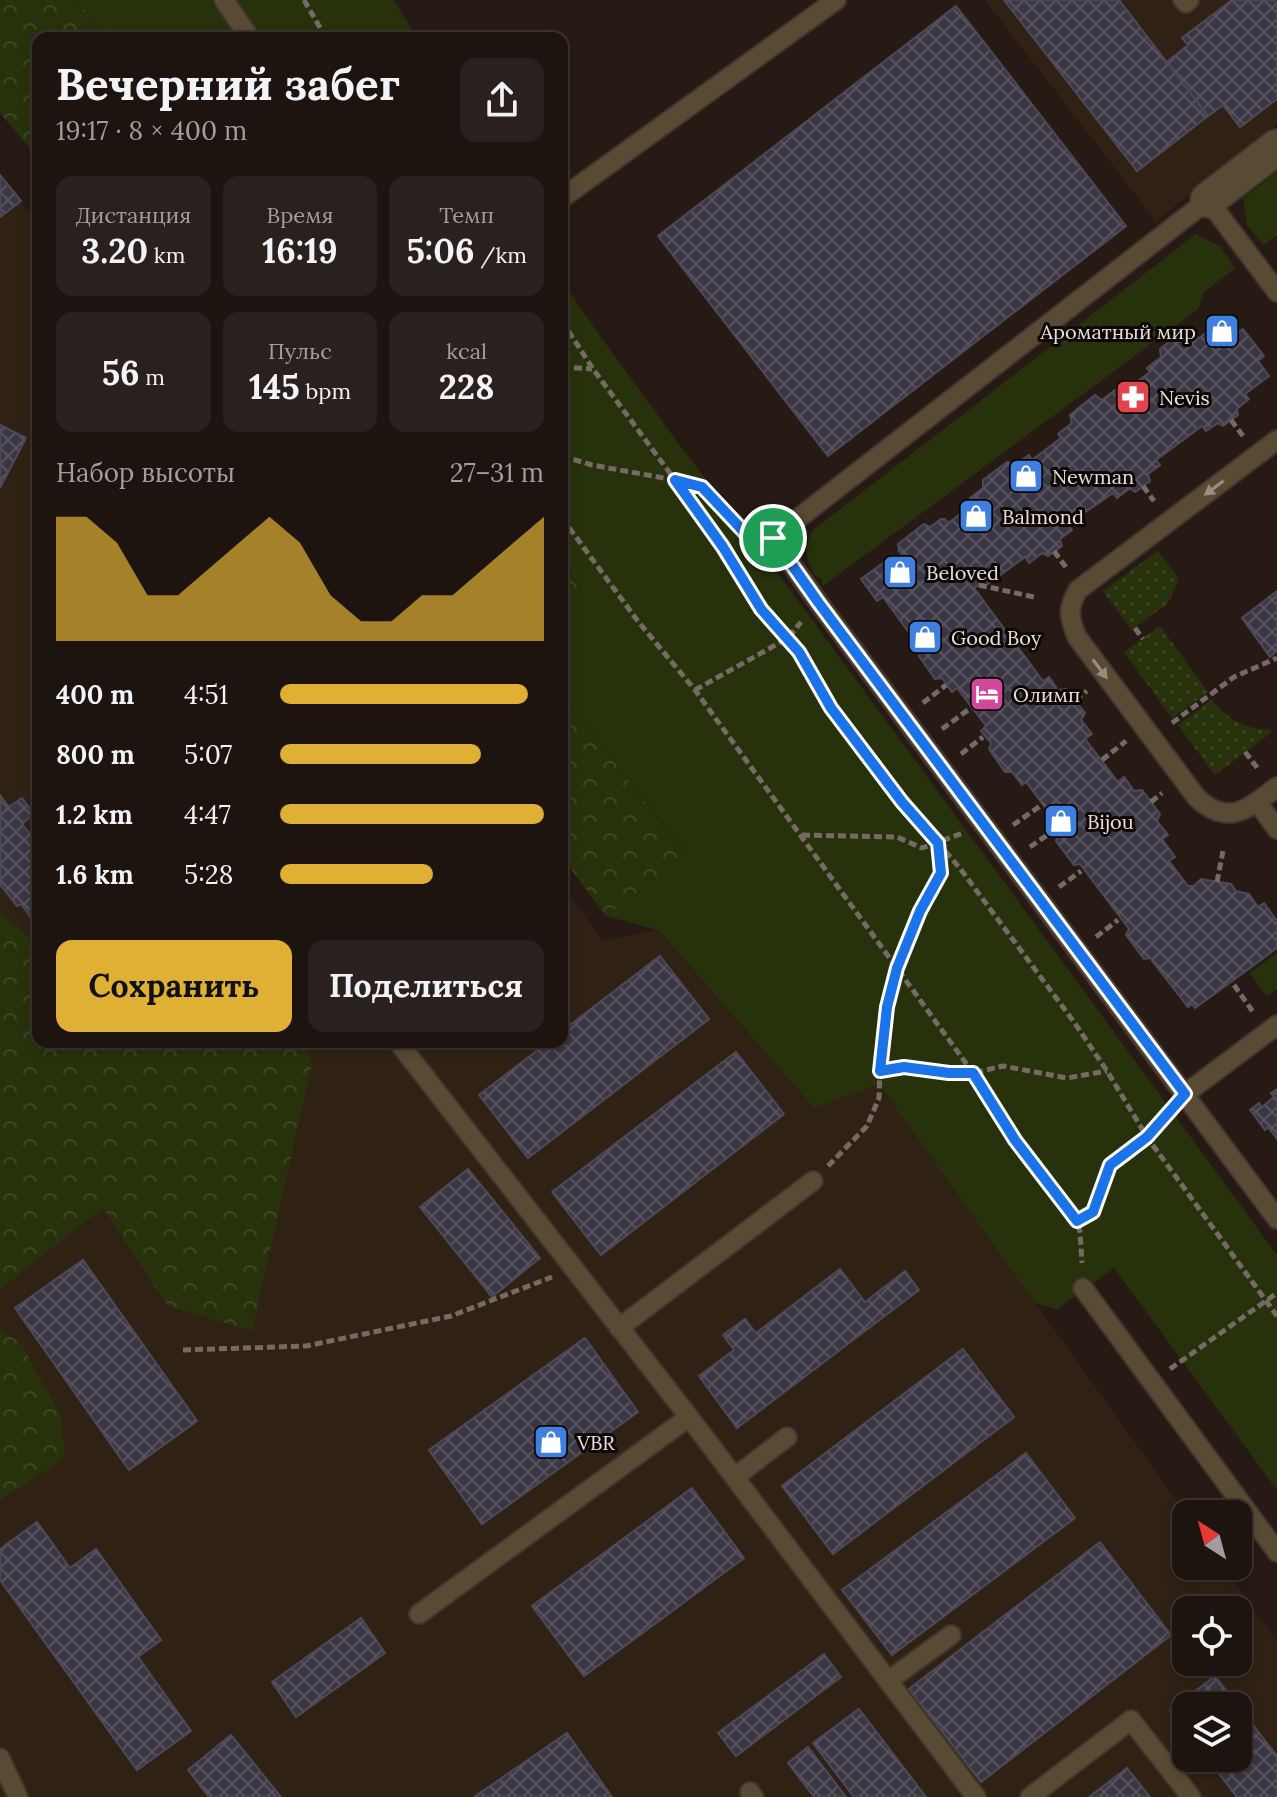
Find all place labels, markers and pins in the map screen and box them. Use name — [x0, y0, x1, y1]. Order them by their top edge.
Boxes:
shop icon: Ароматный мир — [1203, 312, 1241, 350]
place label: Ароматный мир — [1040, 319, 1196, 344]
pharmacy icon: Nevis — [1114, 378, 1152, 416]
place label: Nevis — [1159, 385, 1210, 410]
shop icon: Newman — [1007, 457, 1045, 495]
place label: Newman — [1052, 464, 1134, 489]
shop icon: Balmond — [957, 497, 995, 535]
pin — [739, 504, 807, 572]
place label: Balmond — [1002, 504, 1084, 529]
shop icon: Beloved — [881, 553, 919, 591]
place label: Beloved — [926, 560, 999, 585]
shop icon: Good Boy — [906, 618, 944, 656]
place label: Good Boy — [951, 625, 1042, 650]
hotel icon: Олимп — [968, 675, 1006, 713]
place label: Олимп — [1013, 682, 1080, 707]
shop icon: Bijou — [1042, 802, 1080, 840]
place label: Bijou — [1087, 809, 1134, 834]
shop icon: VBR — [532, 1423, 570, 1461]
place label: VBR — [576, 1430, 615, 1455]

